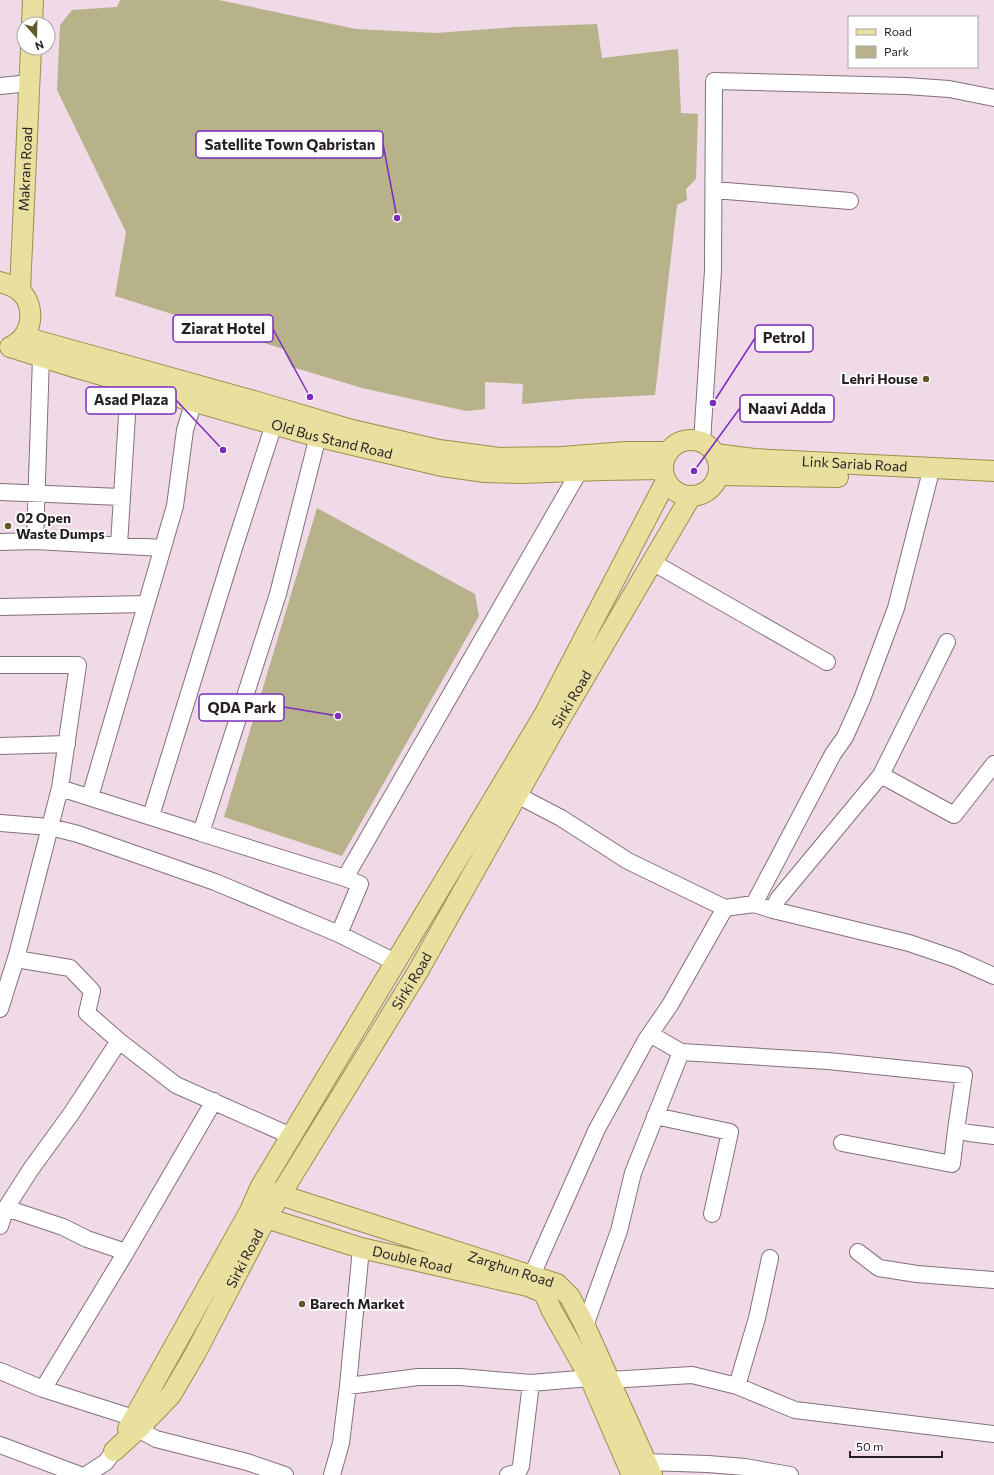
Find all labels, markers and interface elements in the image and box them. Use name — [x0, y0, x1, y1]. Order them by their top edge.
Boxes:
north arrow — [16, 16, 56, 56]
legend — [848, 16, 978, 68]
text: Road — [884, 24, 912, 38]
text: N — [33, 38, 46, 53]
text: Park — [884, 44, 910, 58]
street label: Makran Road — [15, 127, 35, 212]
callout: Satellite Town Qabristan — [196, 131, 383, 158]
text: Satellite Town Qabristan — [205, 135, 375, 153]
callout: Ziarat Hotel — [173, 315, 273, 342]
text: Ziarat Hotel — [181, 319, 265, 337]
callout: Petrol — [755, 325, 813, 352]
text: Petrol — [763, 328, 805, 346]
place label: Lehri House — [841, 370, 918, 387]
marker: Lehri House — [921, 374, 931, 384]
callout: Asad Plaza — [86, 387, 176, 414]
text: Asad Plaza — [94, 390, 168, 408]
callout: Naavi Adda — [740, 395, 834, 422]
text: Naavi Adda — [748, 399, 826, 417]
street label: Old Bus Stand Road — [270, 415, 394, 462]
street label: Link Sariab Road — [801, 452, 908, 475]
place label: 02 Open Waste Dumps — [16, 509, 105, 542]
marker: 02 Open Waste Dumps — [3, 521, 13, 531]
street label: Sirki Road — [548, 667, 595, 731]
callout: QDA Park — [199, 694, 284, 721]
text: QDA Park — [208, 698, 277, 716]
street label: Sirki Road — [387, 949, 435, 1013]
street label: Sirki Road — [222, 1226, 267, 1291]
street label: Double Road — [371, 1242, 454, 1276]
street label: Zarghun Road — [466, 1247, 556, 1290]
place label: Barech Market — [310, 1295, 405, 1312]
marker: Barech Market — [297, 1299, 307, 1309]
scale bar — [850, 1433, 942, 1459]
text: 50 m — [856, 1439, 884, 1453]

